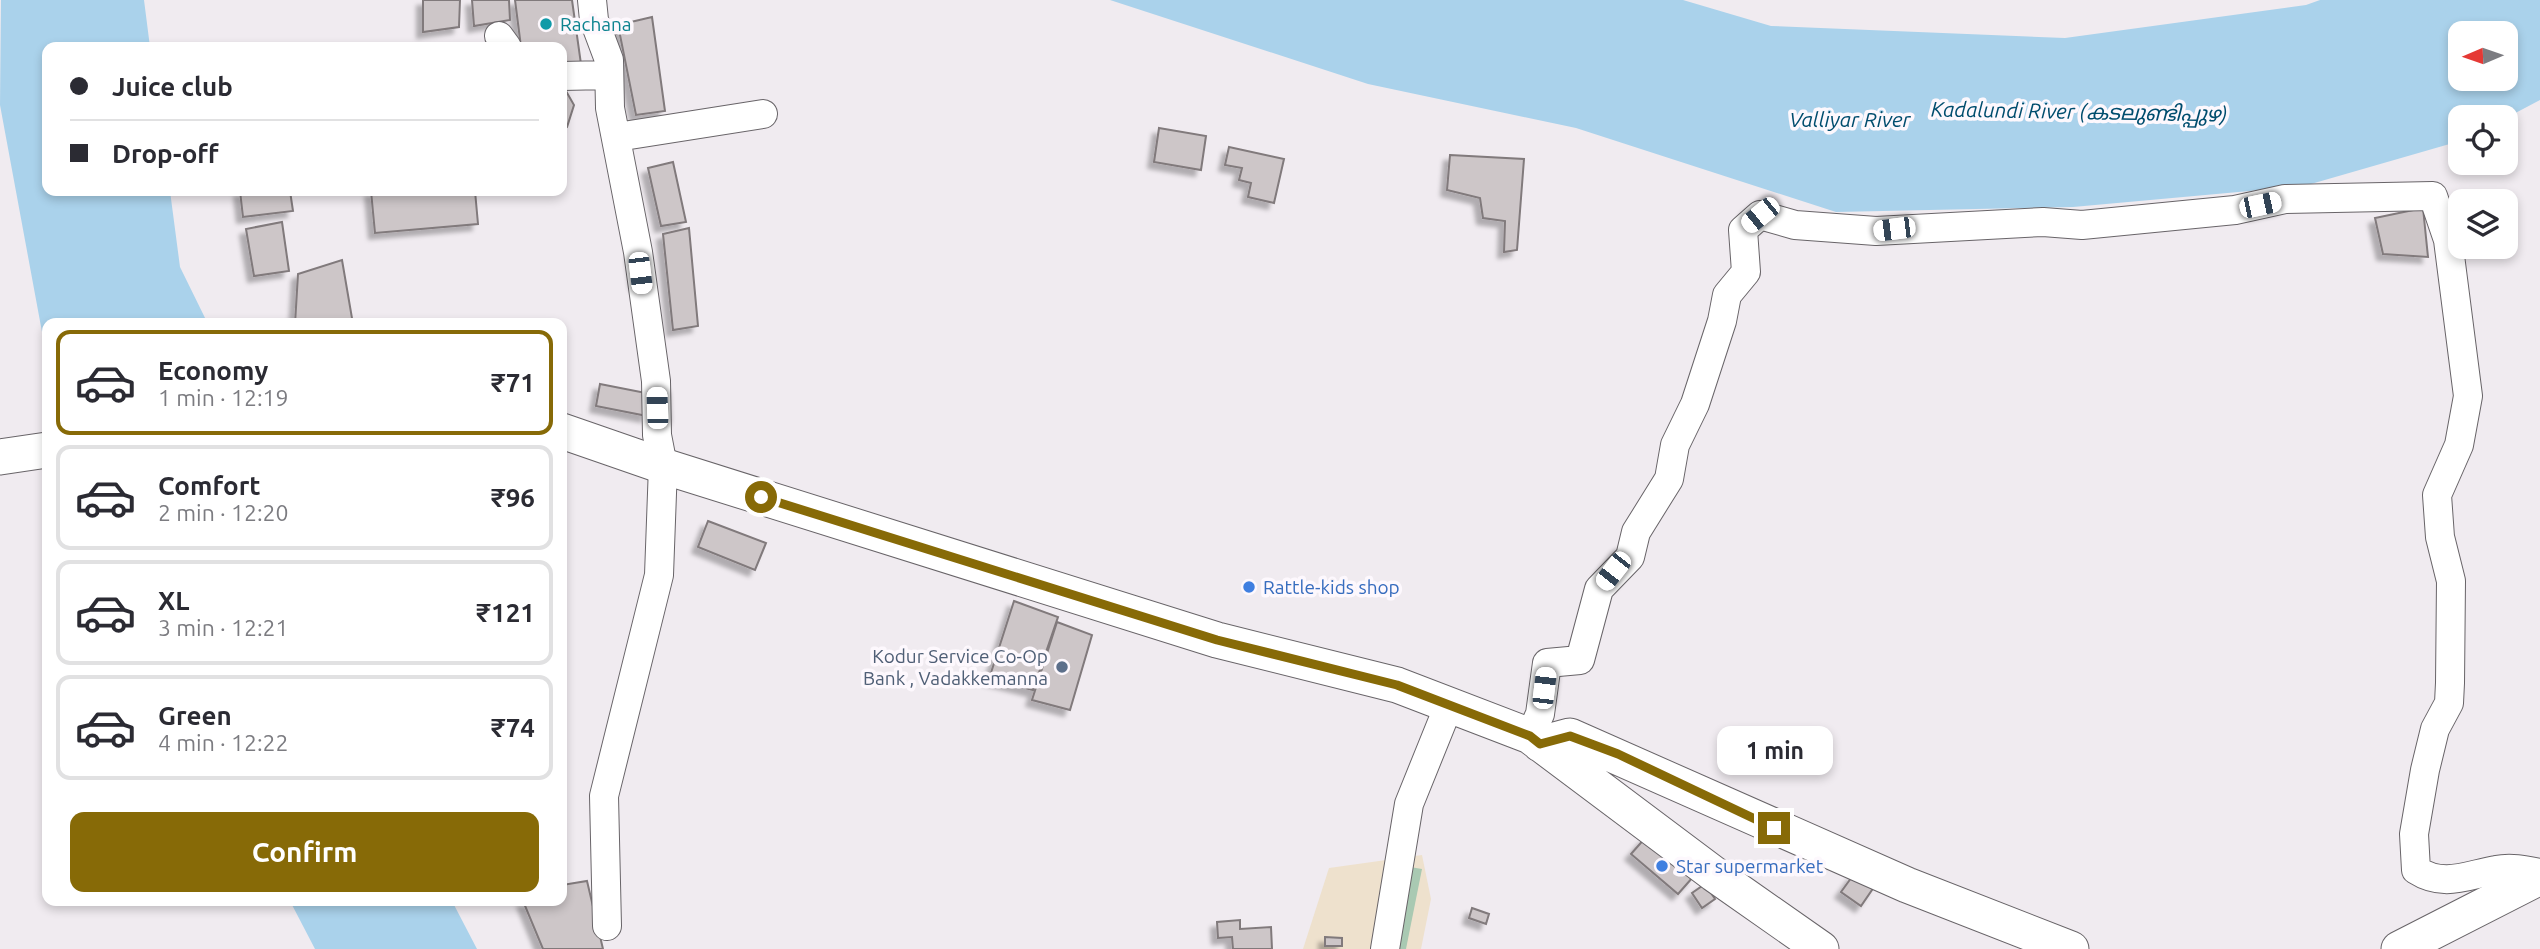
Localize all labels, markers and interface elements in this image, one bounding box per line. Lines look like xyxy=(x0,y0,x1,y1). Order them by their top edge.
place label: Rachana xyxy=(560,13,632,35)
marker: Rachana xyxy=(538,16,554,32)
north arrow xyxy=(2448,21,2518,91)
map controls xyxy=(2448,21,2518,259)
text: Juice club xyxy=(112,72,233,101)
water label: Kadalundi River (കടലുണ്ടിപ്പുഴ) xyxy=(1931,96,2227,129)
button: locate xyxy=(2448,105,2518,175)
water label: Valliyar River xyxy=(1789,107,1912,131)
text: Drop-off xyxy=(112,139,219,168)
button: layers xyxy=(2448,189,2518,259)
car xyxy=(2238,190,2283,220)
car xyxy=(1738,194,1783,236)
car xyxy=(1872,216,1917,242)
car xyxy=(628,251,653,295)
icon: car xyxy=(74,351,137,414)
text: Economy xyxy=(158,356,268,385)
text: ₹71 xyxy=(491,368,535,397)
text: 1 min · 12:19 xyxy=(158,385,289,410)
car xyxy=(646,387,669,429)
icon: car xyxy=(74,466,137,529)
text: Comfort xyxy=(158,471,261,500)
route start xyxy=(745,481,777,513)
text: ₹96 xyxy=(491,483,535,512)
text: 2 min · 12:20 xyxy=(158,500,289,525)
car xyxy=(1592,548,1635,594)
place label: Rattle-kids shop xyxy=(1263,576,1400,598)
marker: Rattle-kids shop xyxy=(1241,579,1257,595)
icon: car xyxy=(74,581,137,644)
text: XL xyxy=(158,586,189,615)
text: ₹121 xyxy=(476,598,535,627)
text: 3 min · 12:21 xyxy=(158,615,289,640)
place label: Kodur Service Co-Op Bank , Vadakkemanna xyxy=(863,645,1048,689)
marker: Kodur Service Co-Op Bank , Vadakkemanna xyxy=(1054,659,1070,675)
car xyxy=(1532,666,1557,710)
icon: car xyxy=(74,696,137,759)
text: Green xyxy=(158,701,232,730)
text: ₹74 xyxy=(491,713,535,742)
callout: 1 min xyxy=(1716,726,1832,776)
text: 4 min · 12:22 xyxy=(158,730,289,755)
text: 1 min xyxy=(1746,738,1804,763)
button: Confirm xyxy=(70,812,539,892)
route end xyxy=(1758,812,1790,844)
place label: Star supermarket xyxy=(1676,855,1824,877)
marker: Star supermarket xyxy=(1654,858,1670,874)

